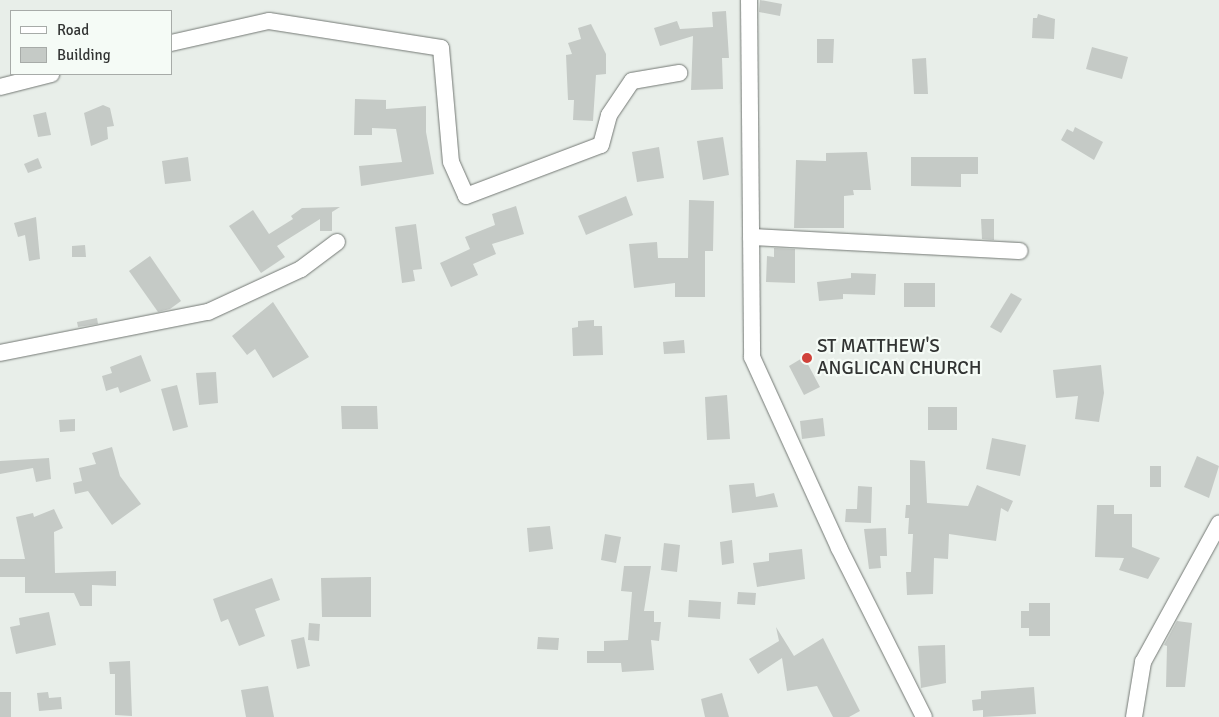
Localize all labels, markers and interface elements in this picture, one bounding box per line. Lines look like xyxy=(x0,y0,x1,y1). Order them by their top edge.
legend xyxy=(10,10,172,75)
text: Road xyxy=(57,21,89,39)
text: Building xyxy=(57,46,111,64)
place label: ST MATTHEW'S ANGLICAN CHURCH xyxy=(817,336,982,380)
marker: ST MATTHEW'S ANGLICAN CHURCH xyxy=(801,352,813,364)

